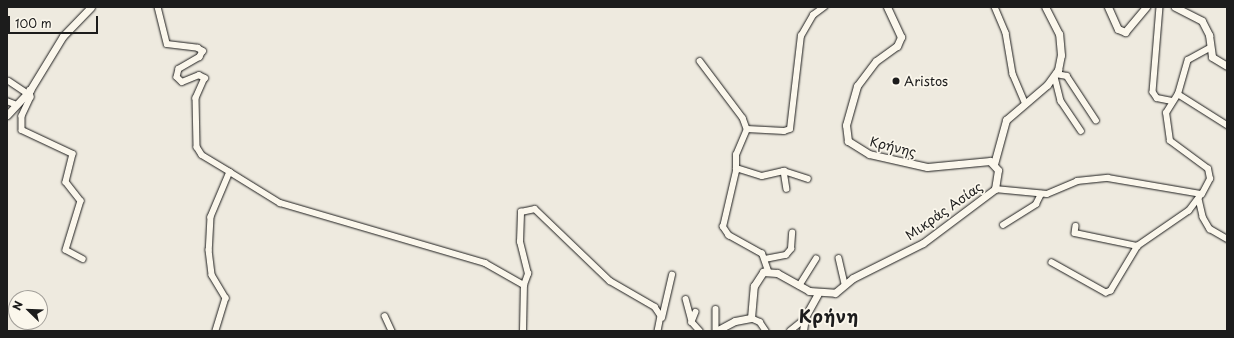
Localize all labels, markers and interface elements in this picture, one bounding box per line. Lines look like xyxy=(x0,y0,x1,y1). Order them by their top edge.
scale bar xyxy=(10,8,100,34)
text: 100 m xyxy=(15,14,52,32)
place label: Aristos xyxy=(904,73,948,89)
marker: Aristos xyxy=(891,76,901,86)
street label: Κρήνης xyxy=(868,134,918,160)
street label: Μικράς Ασίας xyxy=(903,179,985,243)
north arrow xyxy=(8,290,48,330)
text: N xyxy=(8,298,27,313)
district label: Κρήνη xyxy=(799,307,859,327)

